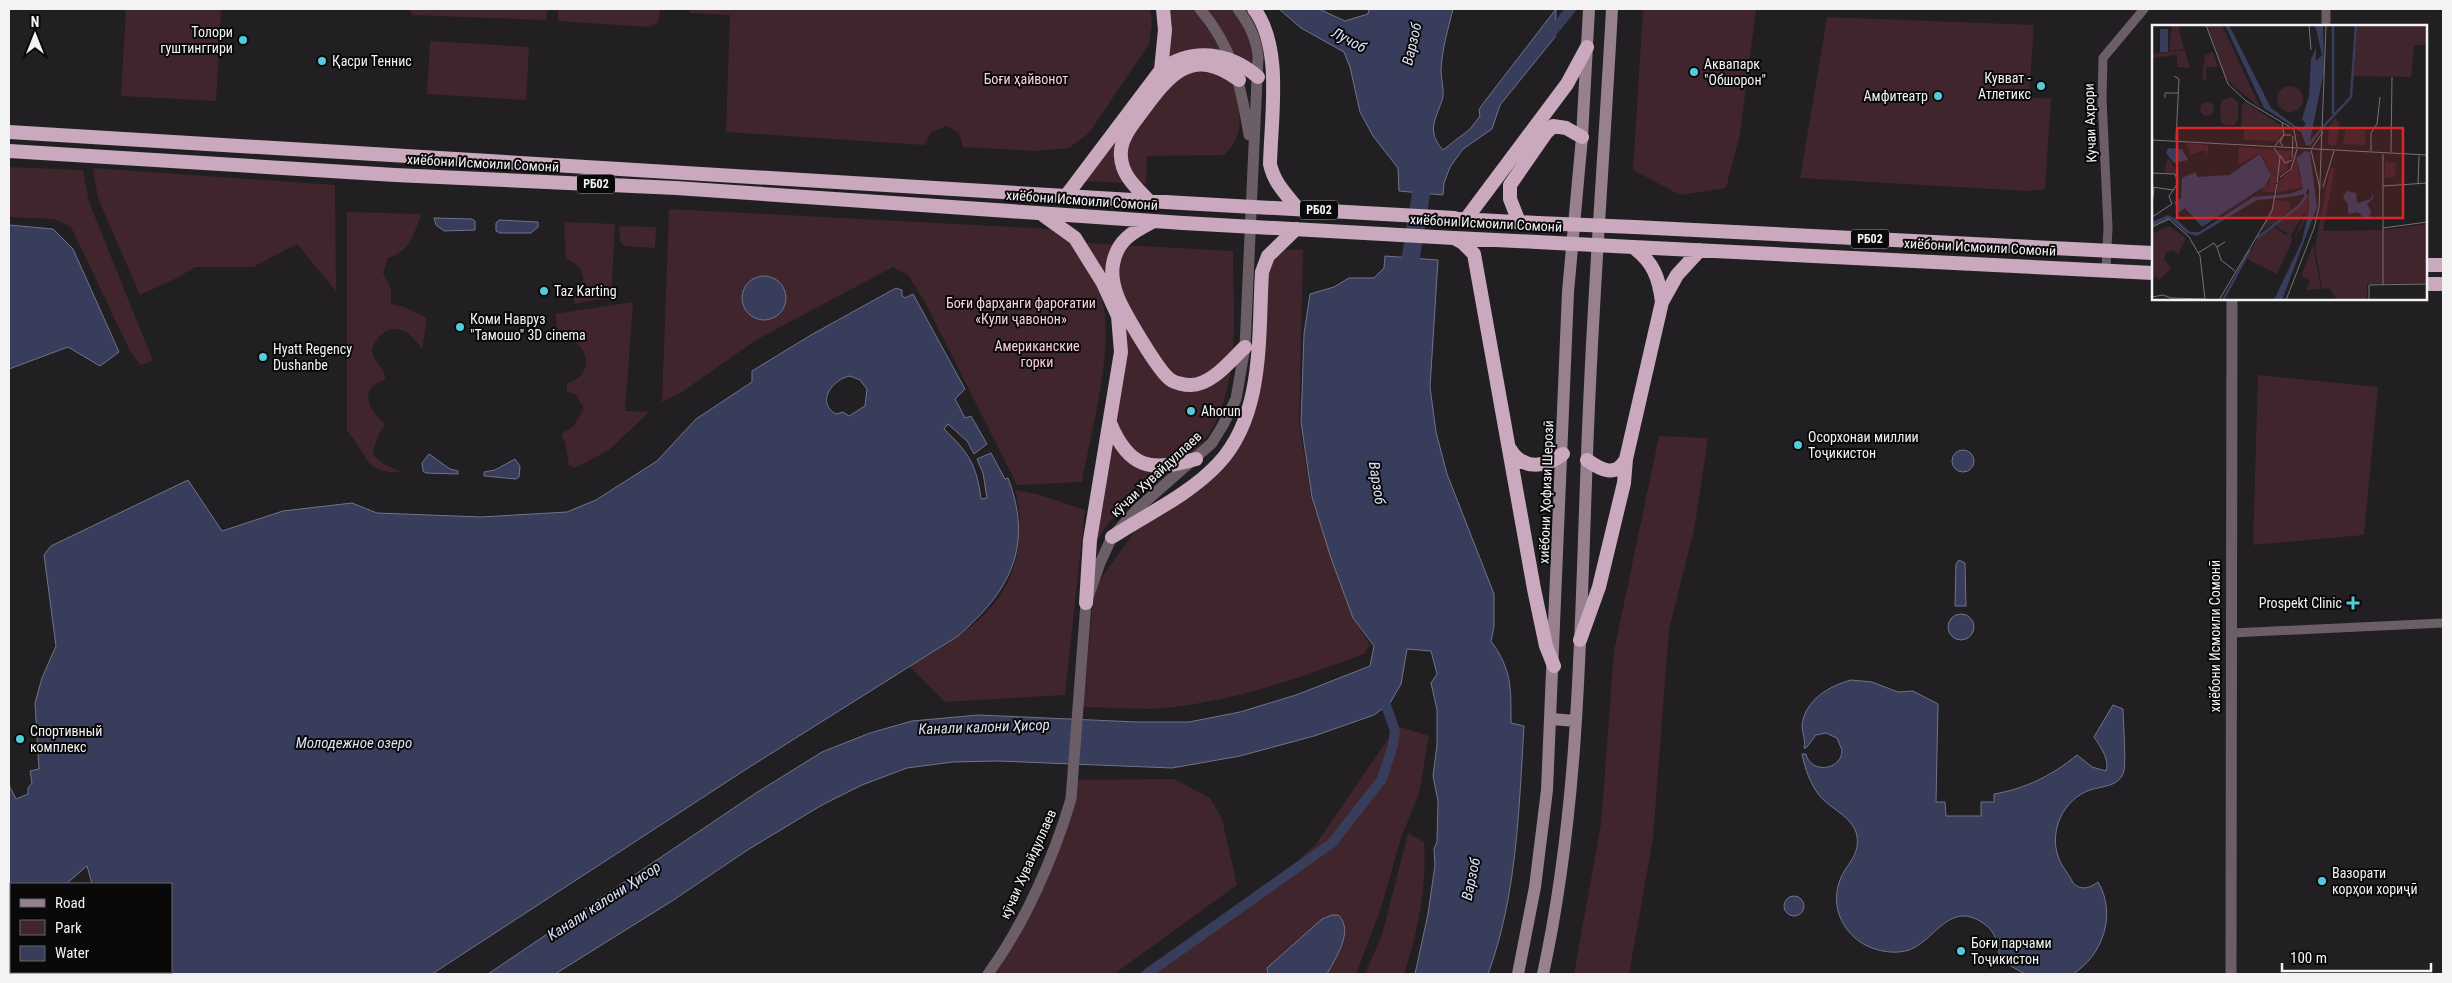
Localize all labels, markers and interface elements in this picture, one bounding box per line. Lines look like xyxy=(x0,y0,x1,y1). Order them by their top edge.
north arrow xyxy=(10,10,60,60)
text: N xyxy=(31,14,39,30)
water label: Варзоб xyxy=(1398,20,1426,67)
water label: Лучоб xyxy=(1328,23,1370,57)
place label: Толори гуштинггири xyxy=(160,24,233,56)
inset map xyxy=(2152,25,2427,300)
marker: Толори гуштинггири xyxy=(237,34,249,46)
place label: Қасри Теннис xyxy=(332,53,412,69)
marker: Қасри Теннис xyxy=(316,55,328,67)
place label: Аквапарк "Обшорон" xyxy=(1704,56,1766,88)
marker: Аквапарк "Обшорон" xyxy=(1688,66,1700,78)
place label: Кувват - Атлетикс xyxy=(1978,70,2032,102)
park label: Боғи ҳайвонот xyxy=(984,71,1068,87)
marker: Кувват - Атлетикс xyxy=(2035,80,2047,92)
street label: Кучаи Ахрори xyxy=(2081,83,2099,163)
place label: Aмфитеатр xyxy=(1864,88,1928,104)
marker: Aмфитеатр xyxy=(1932,90,1944,102)
street label: хиёбони Исмоили Сомонӣ xyxy=(407,151,559,175)
road number: РБ02 xyxy=(577,174,615,193)
street label: хиёбони Исмоили Сомонӣ xyxy=(1006,187,1158,213)
road number: РБ02 xyxy=(1300,200,1338,220)
street label: хиёбони Исмоили Сомонӣ xyxy=(1410,211,1562,235)
road number: РБ02 xyxy=(1851,230,1889,248)
street label: хиёбони Исмоили Сомонӣ xyxy=(1904,235,2056,259)
place label: Taz Karting xyxy=(554,283,617,299)
marker: Taz Karting xyxy=(538,285,550,297)
park label: Боғи фарҳанги фароғатии «Кули ҷавонон» xyxy=(946,295,1096,327)
place label: Коми Навруз "Тамошо" 3D cinema xyxy=(470,311,586,343)
marker: Коми Навруз "Тамошо" 3D cinema xyxy=(454,321,466,333)
park label: Американские горки xyxy=(994,338,1080,370)
place label: Hyatt Regency Dushanbe xyxy=(273,341,352,373)
marker: Hyatt Regency Dushanbe xyxy=(257,351,269,363)
place label: Ahorun xyxy=(1201,403,1241,419)
marker: Ahorun xyxy=(1185,405,1197,417)
street label: хиёбони Ҳофизи Шерозӣ xyxy=(1535,420,1557,564)
street label: кӯчаи Хувайдуллаев xyxy=(1107,428,1205,520)
place label: Осорхонаи миллии Тоҷикистон xyxy=(1808,429,1919,461)
marker: Осорхонаи миллии Тоҷикистон xyxy=(1792,439,1804,451)
water label: Варзоб xyxy=(1365,460,1389,507)
street label: хиёбони Исмоили Сомонӣ xyxy=(2207,560,2223,712)
place label: Prospekt Clinic xyxy=(2259,595,2342,611)
marker: Prospekt Clinic xyxy=(2346,596,2360,610)
water label: Канали калони Ҳисор xyxy=(918,716,1050,738)
place label: Спортивный комплекс xyxy=(30,723,102,755)
marker: Спортивный комплекс xyxy=(14,733,26,745)
water label: Молодежное озеро xyxy=(296,734,412,752)
street label: кӯчаи Хувайдуллаев xyxy=(997,807,1059,921)
water label: Варзоб xyxy=(1458,855,1484,902)
water label: Канали калони Ҳисор xyxy=(544,858,664,944)
place label: Вазорати корҳои хориҷӣ xyxy=(2332,865,2418,897)
marker: Вазорати корҳои хориҷӣ xyxy=(2316,875,2328,887)
legend xyxy=(10,883,172,973)
text: Road xyxy=(55,894,85,912)
text: Park xyxy=(55,919,82,937)
place label: Боғи парчами Тоҷикистон xyxy=(1971,935,2052,967)
scale bar xyxy=(2282,940,2431,972)
text: Water xyxy=(55,944,90,962)
marker: Боғи парчами Тоҷикистон xyxy=(1955,945,1967,957)
text: 100 m xyxy=(2290,949,2327,967)

